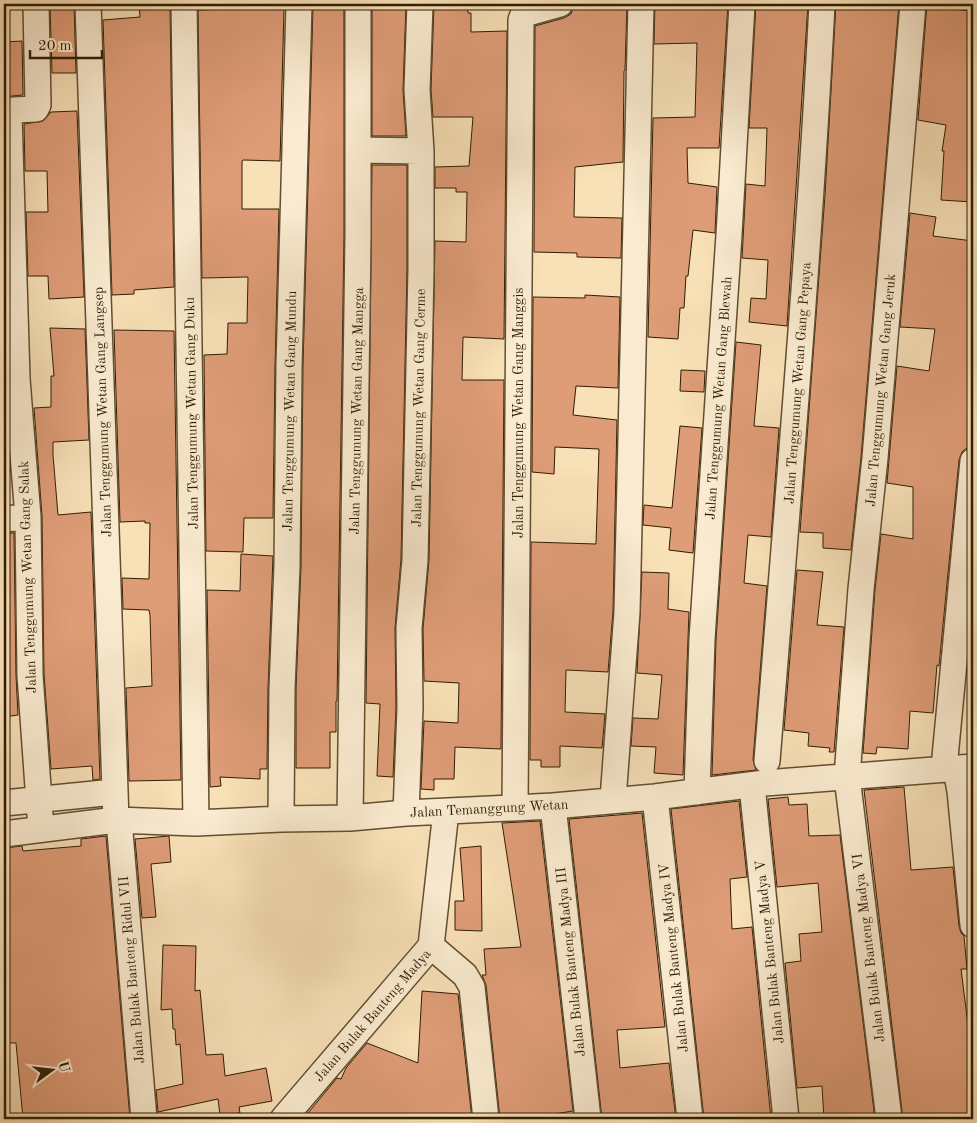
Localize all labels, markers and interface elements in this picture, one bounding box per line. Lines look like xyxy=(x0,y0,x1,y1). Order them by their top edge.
scale bar xyxy=(30,28,102,60)
text: 20 m xyxy=(38,39,72,54)
street label: Jalan Tenggumung Wetan Gang Pepaya xyxy=(783,262,813,504)
street label: Jalan Tenggumung Wetan Gang Jeruk xyxy=(864,273,898,507)
street label: Jalan Tenggumung Wetan Gang Blewah xyxy=(703,275,735,520)
street label: Jalan Tenggumung Wetan Gang Langsep xyxy=(92,287,114,537)
street label: Jalan Tenggumung Wetan Gang Mangga xyxy=(348,287,366,535)
street label: Jalan Tenggumung Wetan Gang Manggis xyxy=(512,288,526,538)
street label: Jalan Tenggumung Wetan Gang Cerme xyxy=(410,289,428,527)
street label: Jalan Tenggumung Wetan Gang Mundu xyxy=(281,290,299,532)
street label: Jalan Tenggumung Wetan Gang Duku xyxy=(183,296,201,529)
street label: Jalan Tenggumung Wetan Gang Salak xyxy=(17,460,39,694)
street label: Jalan Temanggung Wetan xyxy=(409,798,569,820)
street label: Jalan Bulak Banteng Madya VI xyxy=(850,853,888,1043)
street label: Jalan Bulak Banteng Madya V xyxy=(753,859,787,1045)
street label: Jalan Bulak Banteng Madya IV xyxy=(657,862,691,1053)
street label: Jalan Bulak Banteng Madya III xyxy=(554,866,588,1057)
street label: Jalan Bulak Banteng Ridul VII xyxy=(117,875,147,1064)
street label: Jalan Bulak Banteng Madya xyxy=(312,947,434,1084)
north arrow xyxy=(28,1046,78,1096)
text: U xyxy=(55,1060,72,1074)

